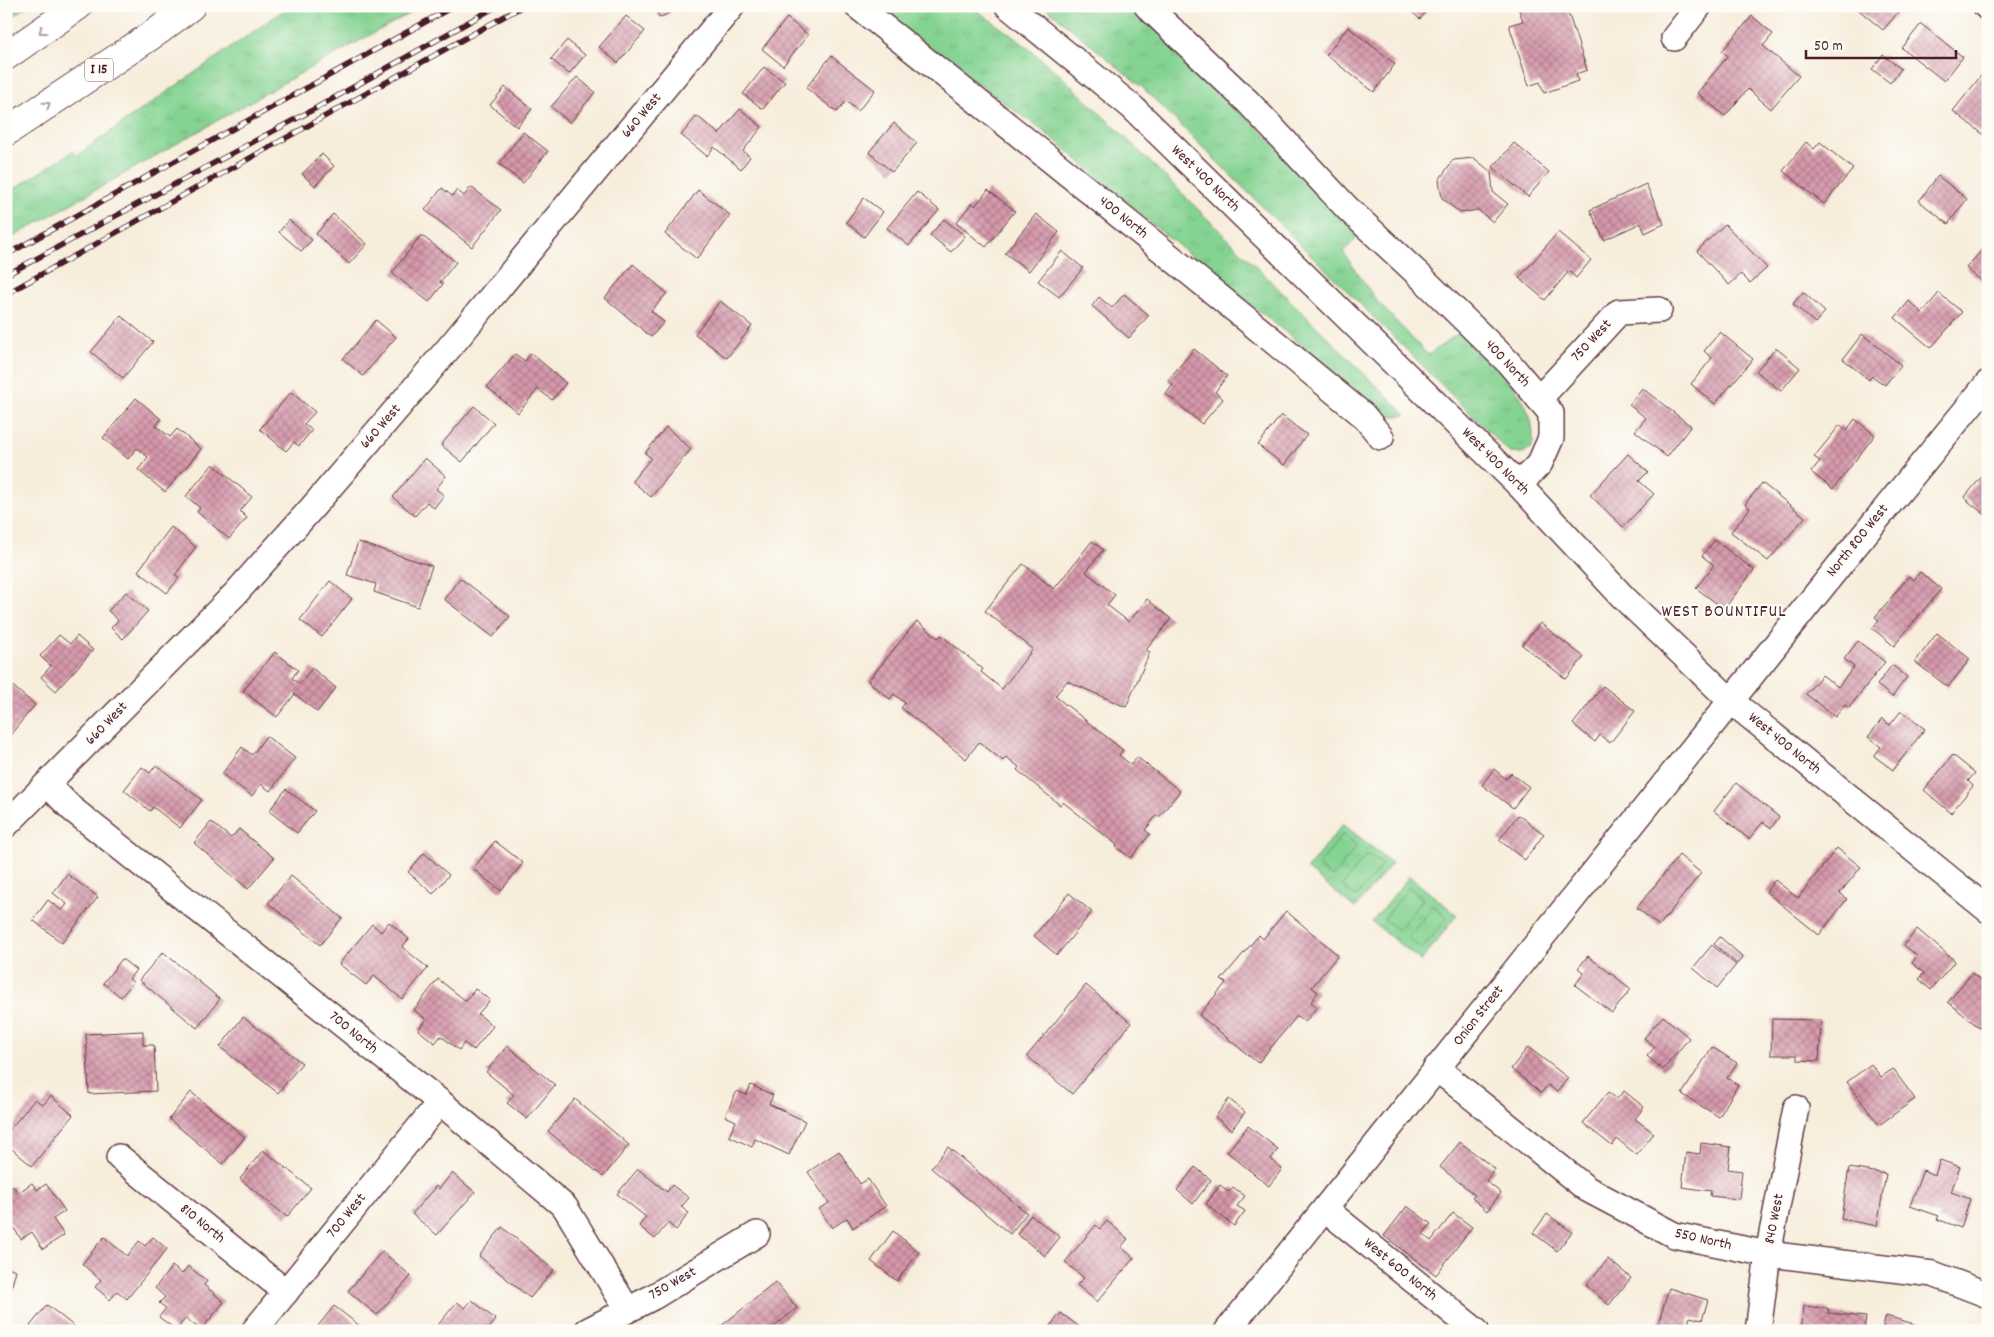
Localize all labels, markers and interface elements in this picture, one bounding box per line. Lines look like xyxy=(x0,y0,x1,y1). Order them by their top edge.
one-way arrow xyxy=(39,25,48,34)
scale bar xyxy=(1806,28,1956,60)
text: 50 m xyxy=(1814,36,1843,58)
road number: I 15 xyxy=(85,58,113,82)
street label: 660 West xyxy=(616,88,668,144)
one-way arrow xyxy=(41,102,51,111)
street label: West 400 North xyxy=(1166,140,1245,218)
street label: 400 North xyxy=(1094,191,1153,245)
street label: 750 West xyxy=(1566,314,1618,367)
street label: 400 North xyxy=(1479,335,1535,393)
street label: 660 West xyxy=(355,399,407,454)
street label: West 400 North xyxy=(1456,423,1534,501)
street label: North 800 West xyxy=(1822,499,1895,582)
district label: WEST BOUNTIFUL xyxy=(1661,600,1787,625)
street label: 660 West xyxy=(81,697,134,751)
street label: West 400 North xyxy=(1743,708,1825,780)
street label: Onion Street xyxy=(1448,981,1510,1051)
street label: 700 North xyxy=(324,1006,382,1060)
street label: 700 West xyxy=(322,1188,372,1243)
street label: 840 West xyxy=(1759,1191,1791,1246)
street label: 810 North xyxy=(174,1199,230,1249)
street label: 550 North xyxy=(1672,1223,1734,1257)
street label: West 600 North xyxy=(1358,1233,1442,1307)
street label: 750 West xyxy=(645,1261,701,1306)

